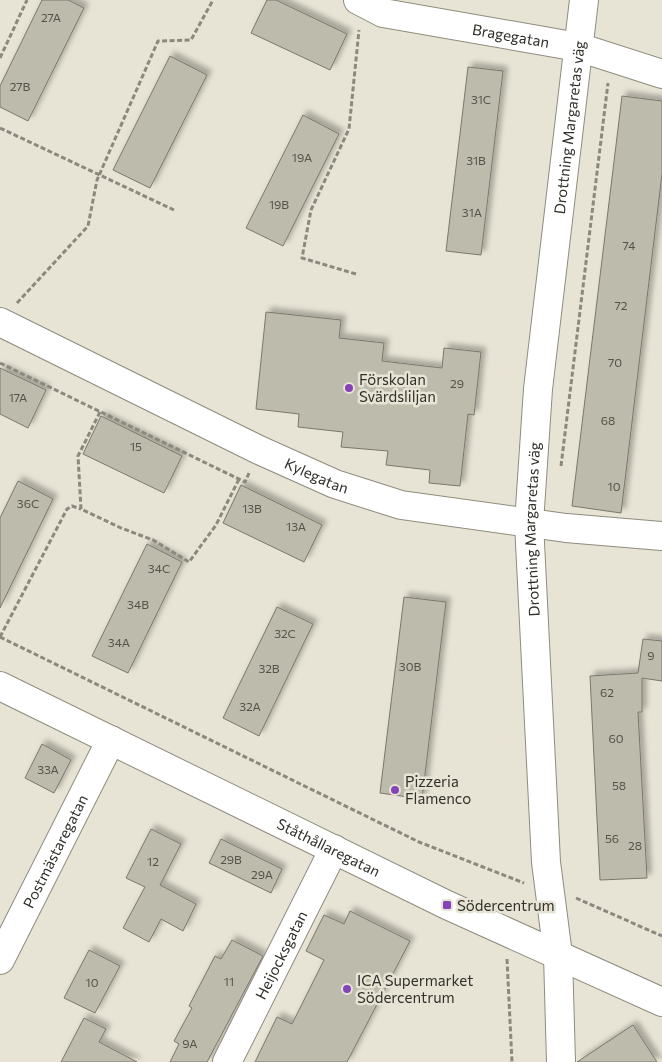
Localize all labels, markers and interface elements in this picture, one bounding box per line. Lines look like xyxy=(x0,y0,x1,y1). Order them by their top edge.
house number: 27A xyxy=(41,10,61,24)
street label: Bragegatan xyxy=(471,20,551,51)
street label: Drottning Margaretas väg xyxy=(550,40,588,215)
house number: 27B xyxy=(10,79,31,93)
house number: 31C xyxy=(471,92,491,106)
house number: 19A xyxy=(292,150,312,164)
house number: 31B xyxy=(466,153,486,167)
house number: 19B xyxy=(269,197,289,211)
house number: 31A xyxy=(462,205,482,219)
house number: 74 xyxy=(623,238,635,252)
house number: 72 xyxy=(615,298,628,312)
house number: 70 xyxy=(608,355,622,369)
place label: Förskolan Svärdsliljan xyxy=(359,370,436,405)
house number: 29 xyxy=(450,376,464,390)
marker: Förskolan Svärdsliljan xyxy=(343,382,355,394)
house number: 17A xyxy=(9,390,27,404)
house number: 68 xyxy=(601,413,615,427)
house number: 15 xyxy=(130,439,142,453)
street label: Drottning Margaretas väg xyxy=(520,441,543,617)
street label: Kylegatan xyxy=(282,454,351,497)
house number: 10 xyxy=(608,479,621,493)
house number: 36C xyxy=(17,496,39,510)
house number: 13B xyxy=(242,501,262,515)
house number: 13A xyxy=(286,519,306,533)
house number: 34C xyxy=(148,561,170,575)
house number: 34B xyxy=(127,597,149,611)
house number: 32C xyxy=(274,626,296,640)
house number: 34A xyxy=(108,635,130,649)
house number: 9 xyxy=(647,648,655,662)
house number: 30B xyxy=(399,659,421,673)
house number: 32B xyxy=(258,661,280,675)
house number: 62 xyxy=(600,685,614,699)
house number: 32A xyxy=(239,699,261,713)
house number: 60 xyxy=(608,731,624,745)
house number: 33A xyxy=(37,762,59,776)
place label: Pizzeria Flamenco xyxy=(405,772,471,807)
house number: 58 xyxy=(612,778,626,792)
marker: Pizzeria Flamenco xyxy=(389,784,401,796)
street label: Postmästaregatan xyxy=(19,791,91,911)
street label: Ståthållaregatan xyxy=(274,814,383,880)
house number: 56 xyxy=(605,831,619,845)
house number: 28 xyxy=(628,838,642,852)
house number: 29B xyxy=(220,852,242,866)
house number: 12 xyxy=(147,854,159,868)
house number: 29A xyxy=(251,867,273,881)
place label: Södercentrum xyxy=(457,896,555,914)
marker: Södercentrum xyxy=(441,899,453,911)
street label: Heijocksgatan xyxy=(251,908,311,1002)
place label: ICA Supermarket Södercentrum xyxy=(357,971,473,1006)
house number: 11 xyxy=(224,974,234,988)
house number: 10 xyxy=(86,975,99,989)
marker: ICA Supermarket Södercentrum xyxy=(341,983,353,995)
house number: 9A xyxy=(182,1036,198,1050)

